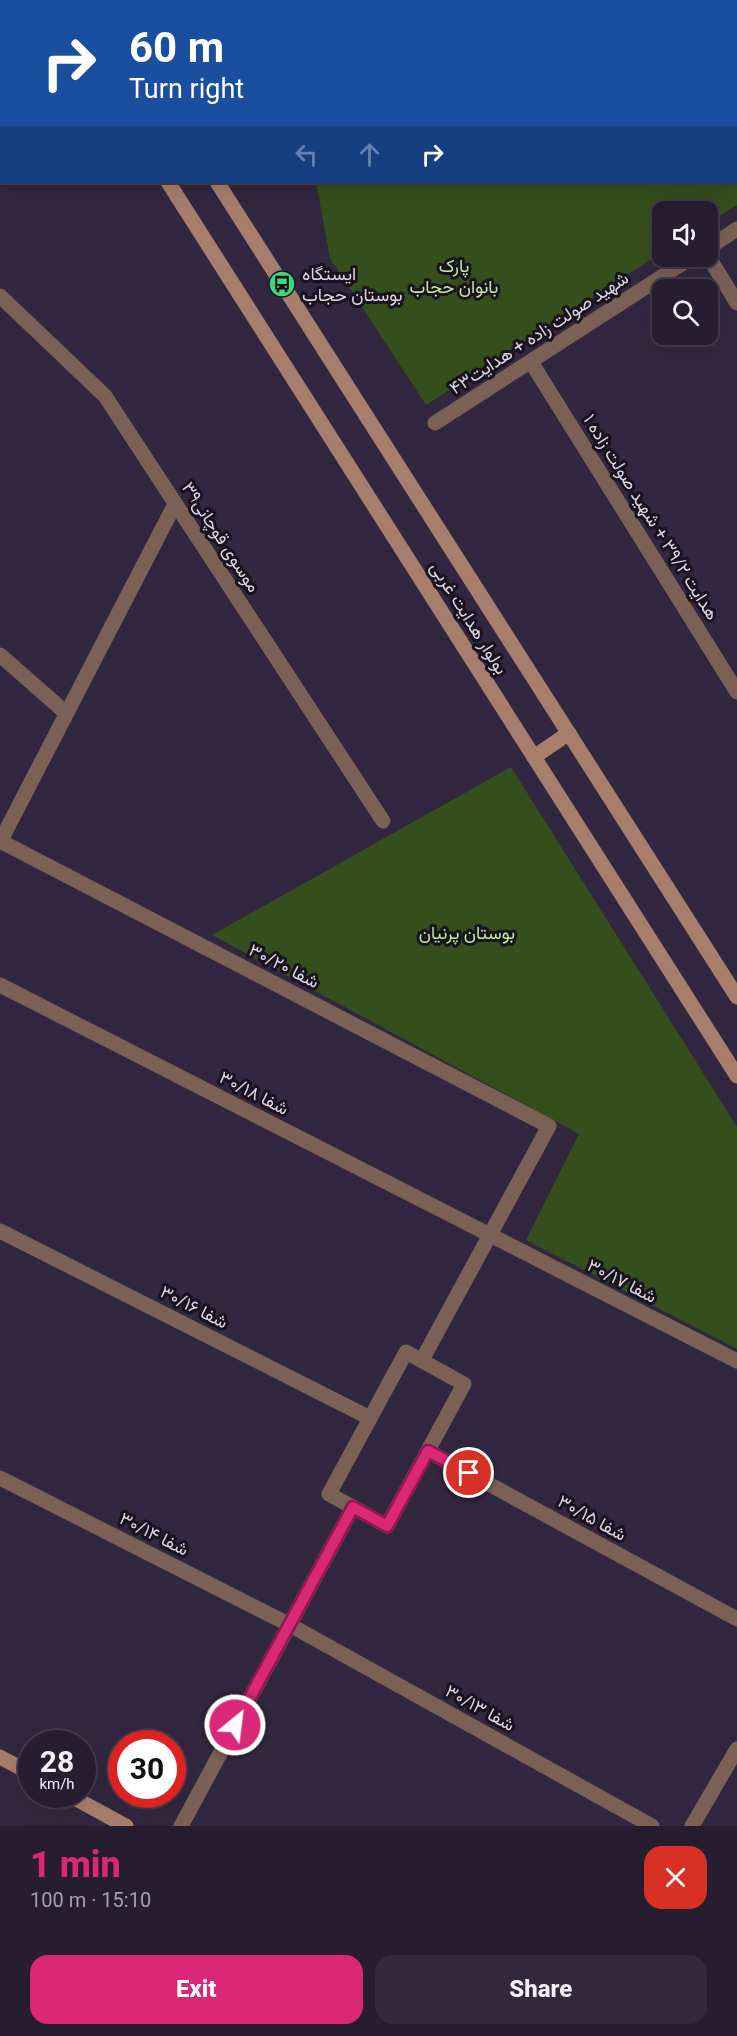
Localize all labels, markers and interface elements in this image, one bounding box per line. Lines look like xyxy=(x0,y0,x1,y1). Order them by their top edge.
text: 60 m xyxy=(129,23,224,72)
icon: right xyxy=(30,24,108,102)
text: Turn right xyxy=(129,73,244,105)
icon: left xyxy=(290,138,323,171)
icon: ahead xyxy=(353,138,386,171)
icon: right xyxy=(416,138,449,171)
map controls xyxy=(652,201,718,345)
button: sound xyxy=(652,201,718,267)
park label: پارک بانوان حجاب xyxy=(410,255,498,298)
place label: ایستگاه بوستان حجاب xyxy=(302,263,403,306)
street label: شهید صولت زاده + هدایت۴۳ xyxy=(445,267,633,399)
bus stop icon: ایستگاه بوستان حجاب xyxy=(267,269,297,299)
button: search xyxy=(652,279,718,345)
street label: هدایت ۳۹/۲ + شهید صولت زاده ۱ xyxy=(578,410,724,624)
street label: موسوی قوچانی۳۹ xyxy=(176,478,265,597)
street label: بولوار هدایت غربی xyxy=(426,558,512,678)
park label: بوستان پرنیان xyxy=(419,922,515,945)
street label: شفا ۳۰/۲۰ xyxy=(245,939,323,992)
street label: شفا ۳۰/۱۸ xyxy=(216,1066,292,1119)
street label: شفا ۳۰/۱۷ xyxy=(584,1254,660,1307)
street label: شفا ۳۰/۱۶ xyxy=(157,1281,232,1333)
pin xyxy=(443,1447,494,1498)
icon: arrive xyxy=(452,1456,485,1489)
street label: شفا ۳۰/۱۵ xyxy=(554,1490,630,1545)
street label: شفا ۳۰/۱۴ xyxy=(116,1507,192,1560)
street label: شفا ۳۰/۱۳ xyxy=(442,1680,519,1735)
position arrow xyxy=(203,1693,267,1757)
speed limit sign: 30 xyxy=(108,1730,186,1808)
text: 28 xyxy=(40,1744,74,1779)
text: km/h xyxy=(39,1775,75,1793)
text: 1 min xyxy=(30,1844,121,1886)
button: close xyxy=(644,1846,707,1909)
text: 100 m · 15:10 xyxy=(30,1888,151,1912)
button: Exit xyxy=(30,1955,363,2024)
button: Share xyxy=(375,1955,707,2024)

